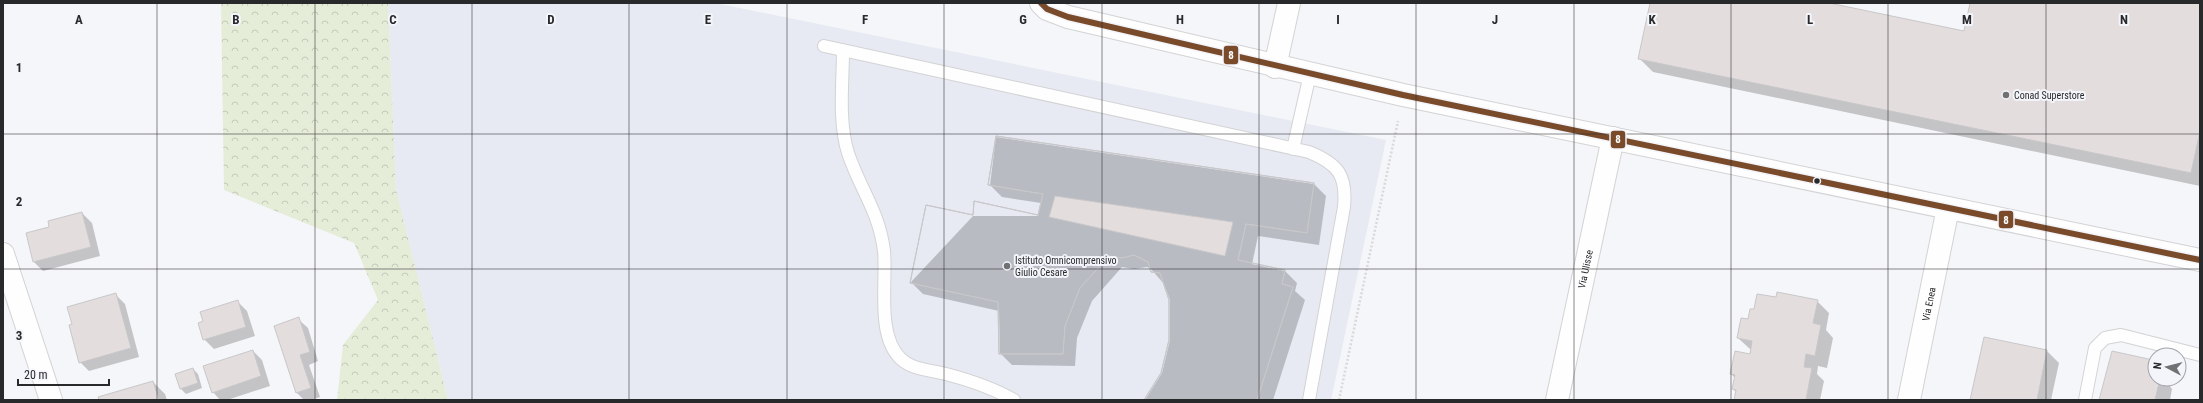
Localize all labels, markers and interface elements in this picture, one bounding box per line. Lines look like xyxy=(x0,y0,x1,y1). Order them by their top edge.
text: A xyxy=(75,12,83,27)
text: B xyxy=(232,12,240,27)
text: C xyxy=(389,12,397,27)
text: D xyxy=(547,12,555,27)
text: E xyxy=(705,12,712,27)
text: F xyxy=(862,12,868,27)
text: G xyxy=(1019,12,1027,27)
text: H xyxy=(1176,12,1184,27)
text: I xyxy=(1336,12,1340,27)
text: J xyxy=(1492,12,1498,27)
text: K xyxy=(1648,12,1656,27)
text: L xyxy=(1807,12,1813,27)
text: M xyxy=(1962,12,1972,27)
text: N xyxy=(2120,12,2128,27)
line badge: 8 xyxy=(1223,45,1239,65)
text: 8 xyxy=(1228,49,1234,62)
text: 1 xyxy=(16,60,22,75)
marker: Conad Superstore xyxy=(2001,90,2011,100)
place label: Conad Superstore xyxy=(2014,90,2085,101)
line badge: 8 xyxy=(1610,130,1626,149)
text: 8 xyxy=(1615,133,1621,146)
unlabelled marker xyxy=(1812,176,1822,186)
text: 2 xyxy=(16,194,23,209)
line badge: 8 xyxy=(1998,210,2014,229)
text: 8 xyxy=(2003,214,2009,227)
street label: Via Ulisse xyxy=(1576,249,1595,289)
place label: Istituto Omnicomprensivo Giulio Cesare xyxy=(1015,255,1117,278)
marker: Istituto Omnicomprensivo Giulio Cesare xyxy=(1002,261,1012,271)
street label: Via Enea xyxy=(1920,286,1938,322)
text: 3 xyxy=(16,328,22,343)
north arrow xyxy=(2147,347,2187,387)
scale bar xyxy=(18,361,109,387)
text: N xyxy=(2151,361,2164,370)
text: 20 m xyxy=(24,368,48,382)

